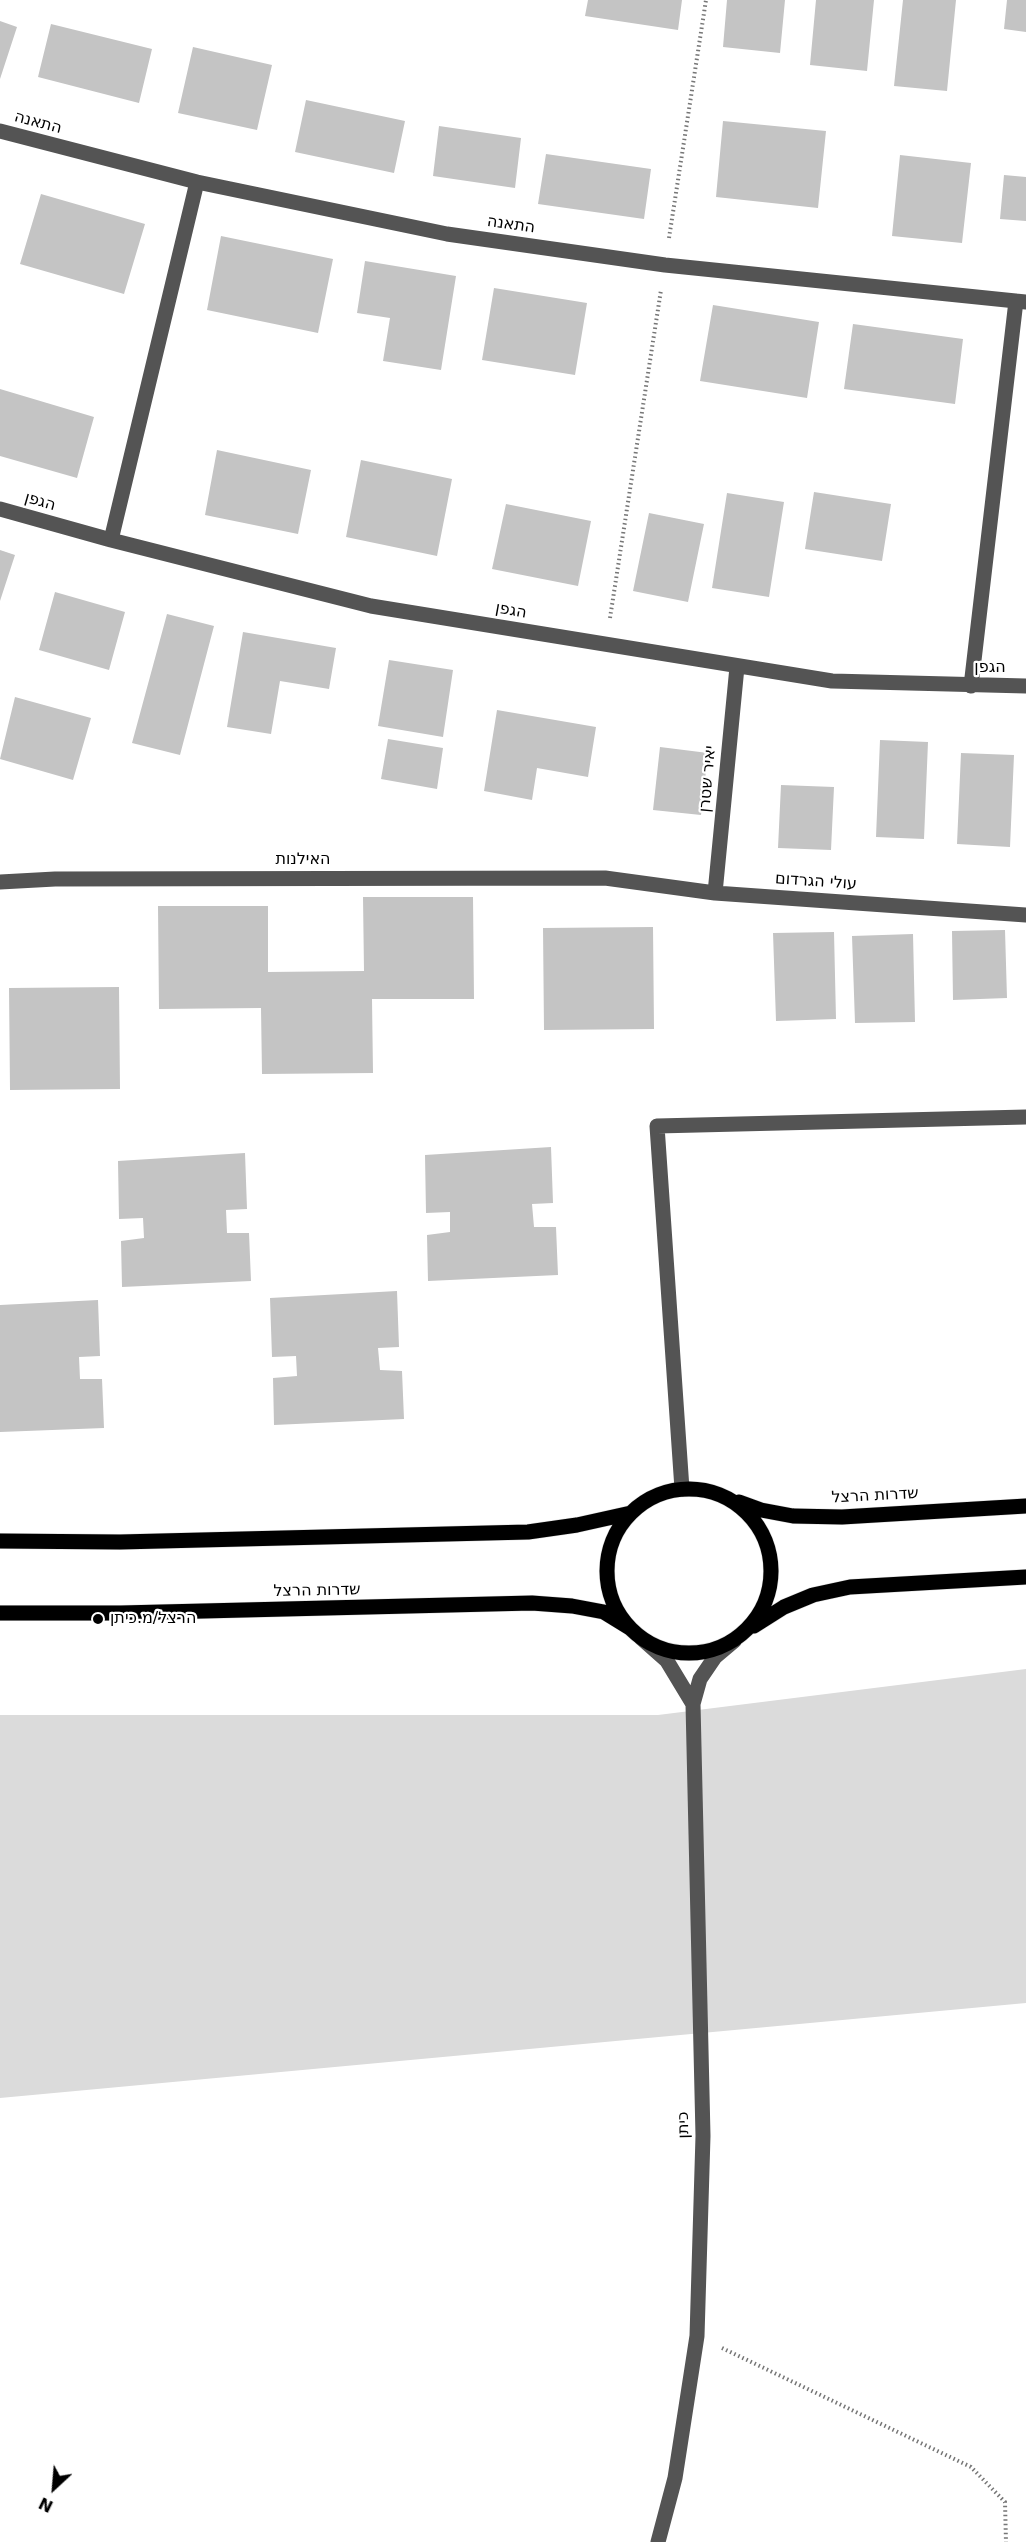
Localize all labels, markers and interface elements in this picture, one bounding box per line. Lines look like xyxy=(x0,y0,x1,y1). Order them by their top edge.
street label: התאנה xyxy=(12,107,64,139)
street label: התאנה xyxy=(486,212,536,238)
street label: הגפן xyxy=(22,488,58,516)
street label: הגפן xyxy=(494,599,528,623)
street label: הגפן xyxy=(974,658,1006,678)
street label: יאיר שטרן xyxy=(696,745,720,813)
street label: האילנות xyxy=(275,850,331,870)
street label: עולי הגרדום xyxy=(774,870,858,894)
street label: שדרות הרצל xyxy=(831,1484,919,1508)
street label: שדרות הרצל xyxy=(273,1581,361,1601)
place label: הרצל/מ.כיתן xyxy=(110,1609,196,1629)
marker: הרצל/מ.כיתן xyxy=(91,1612,105,1626)
street label: כיתן xyxy=(674,2111,694,2139)
north arrow xyxy=(24,2458,84,2518)
text: N xyxy=(36,2493,56,2516)

